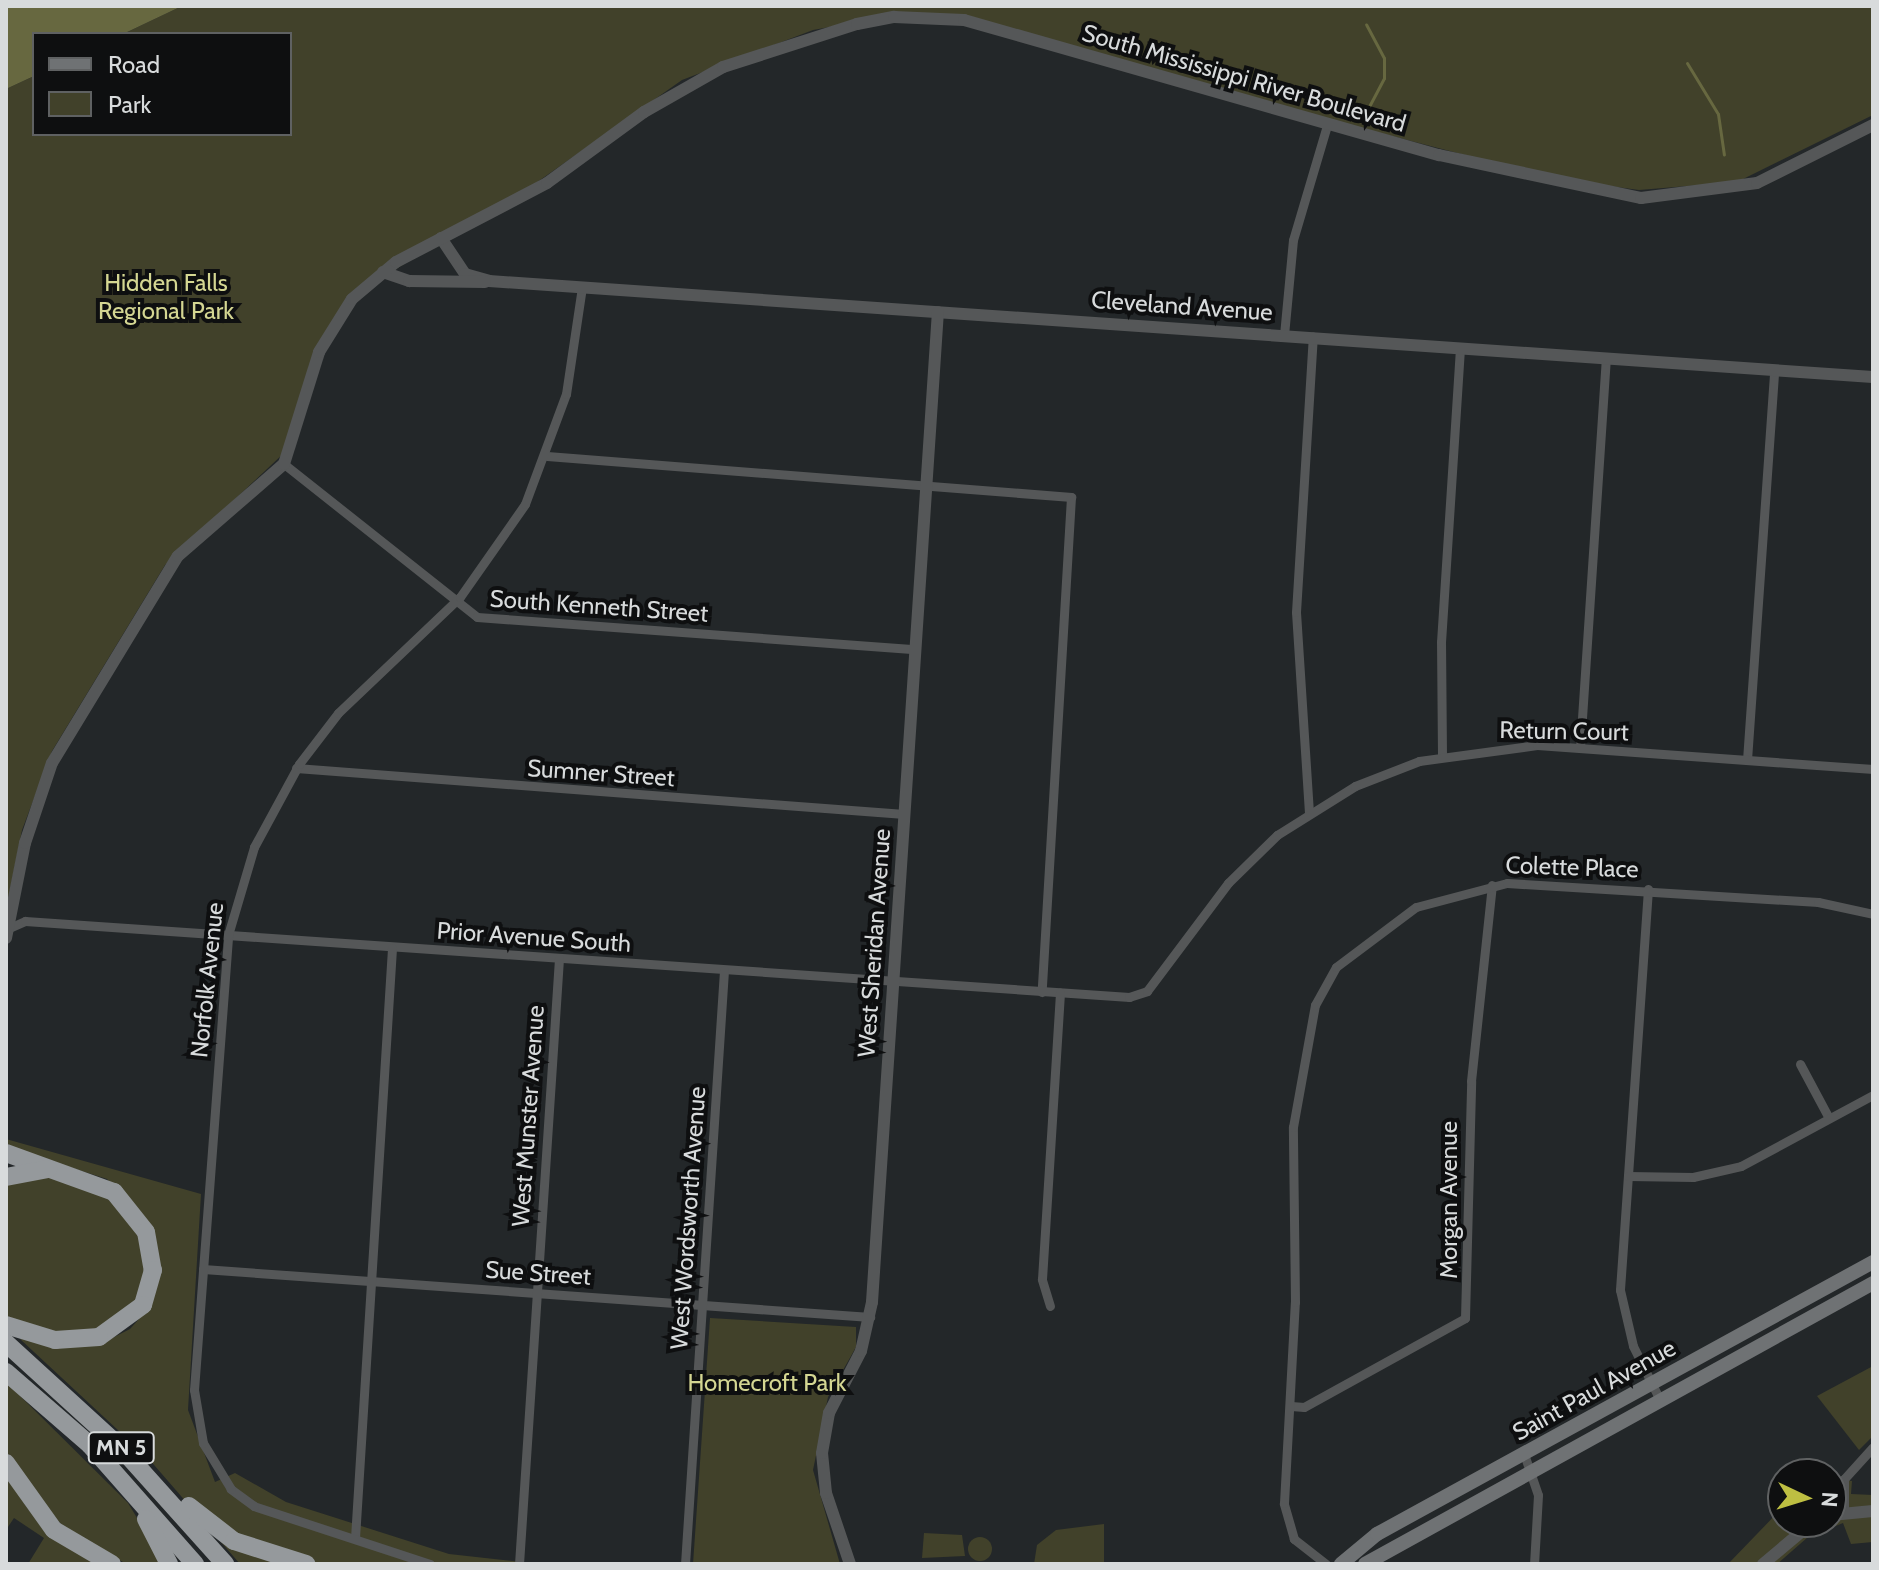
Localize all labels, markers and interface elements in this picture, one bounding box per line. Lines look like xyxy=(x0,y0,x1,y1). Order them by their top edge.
street label: South Mississippi River Boulevard xyxy=(1079,18,1409,138)
legend xyxy=(32,32,292,136)
text: Road xyxy=(108,50,160,79)
text: Park xyxy=(108,90,151,119)
park label: Hidden Falls Regional Park xyxy=(98,269,234,325)
street label: Cleveland Avenue xyxy=(1090,285,1274,327)
street label: South Kenneth Street xyxy=(489,584,709,628)
street label: Return Court xyxy=(1499,715,1629,747)
street label: Sumner Street xyxy=(526,753,676,793)
street label: West Sheridan Avenue xyxy=(852,828,896,1058)
street label: Colette Place xyxy=(1505,850,1639,884)
street label: Norfolk Avenue xyxy=(185,901,229,1059)
street label: Prior Avenue South xyxy=(436,916,632,958)
street label: West Munster Avenue xyxy=(506,1004,550,1228)
street label: West Wordsworth Avenue xyxy=(664,1085,712,1351)
street label: Morgan Avenue xyxy=(1435,1121,1463,1279)
street label: Sue Street xyxy=(484,1255,592,1291)
street label: Saint Paul Avenue xyxy=(1507,1333,1681,1447)
park label: Homecroft Park xyxy=(687,1369,847,1397)
road number: MN 5 xyxy=(87,1430,155,1466)
north arrow xyxy=(1767,1458,1847,1538)
text: N xyxy=(1815,1491,1843,1508)

